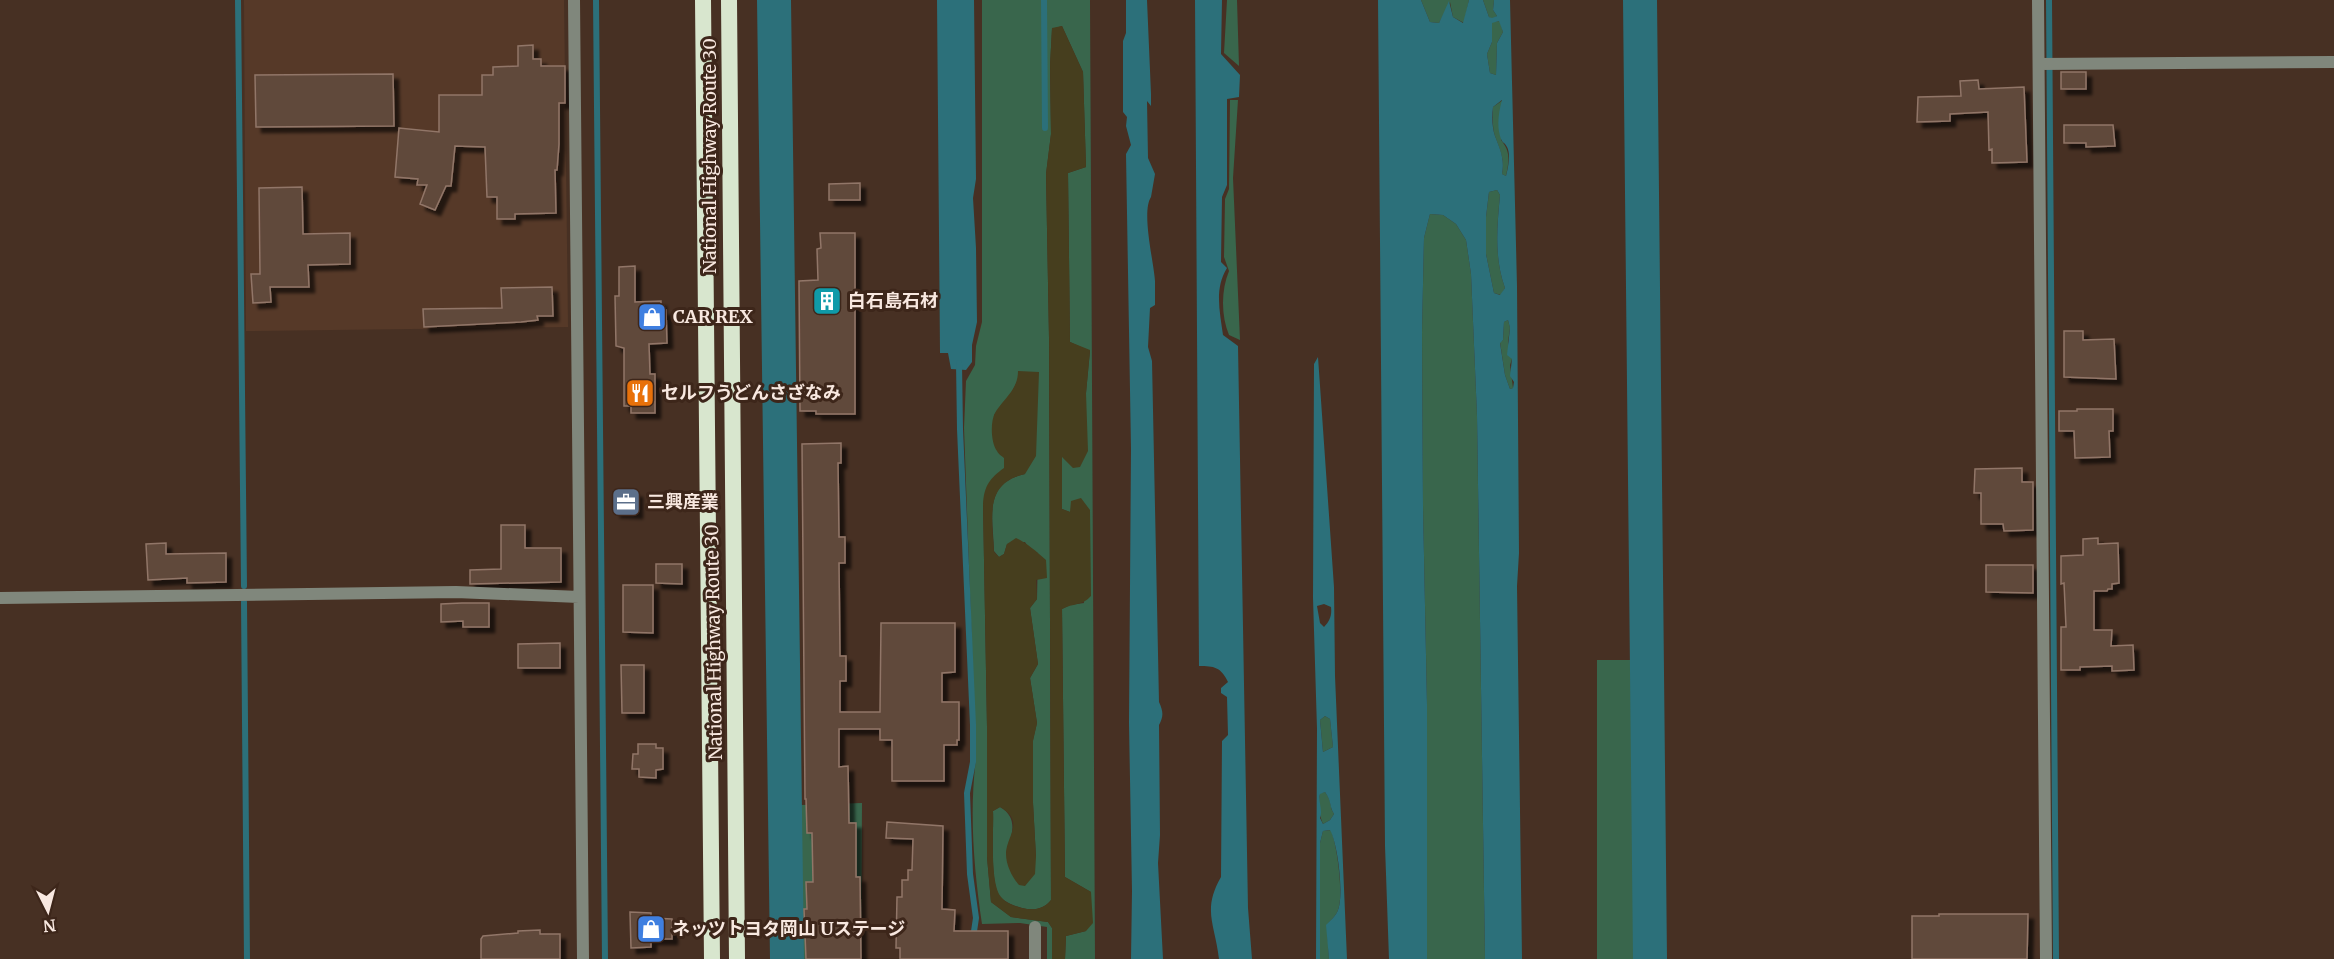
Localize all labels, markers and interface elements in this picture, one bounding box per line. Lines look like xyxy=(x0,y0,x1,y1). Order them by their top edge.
street label: National Highway Route 30 xyxy=(698,38,721,274)
building icon: 白石島石材 xyxy=(811,285,843,317)
place label: 白石島石材 xyxy=(848,289,938,312)
shop icon: CAR REX xyxy=(636,301,668,333)
place label: CAR REX xyxy=(673,305,753,328)
restaurant icon: セルフうどんさざなみ xyxy=(624,377,656,409)
place label: セルフうどんさざなみ xyxy=(661,381,841,404)
office icon: 三興産業 xyxy=(610,486,642,518)
place label: 三興産業 xyxy=(647,490,719,513)
street label: National Highway Route 30 xyxy=(700,524,727,760)
north arrow xyxy=(18,881,78,941)
shop icon: ネッツトヨタ岡山 Uステージ xyxy=(635,913,667,945)
text: N xyxy=(42,915,57,937)
place label: ネッツトヨタ岡山 Uステージ xyxy=(672,917,905,940)

